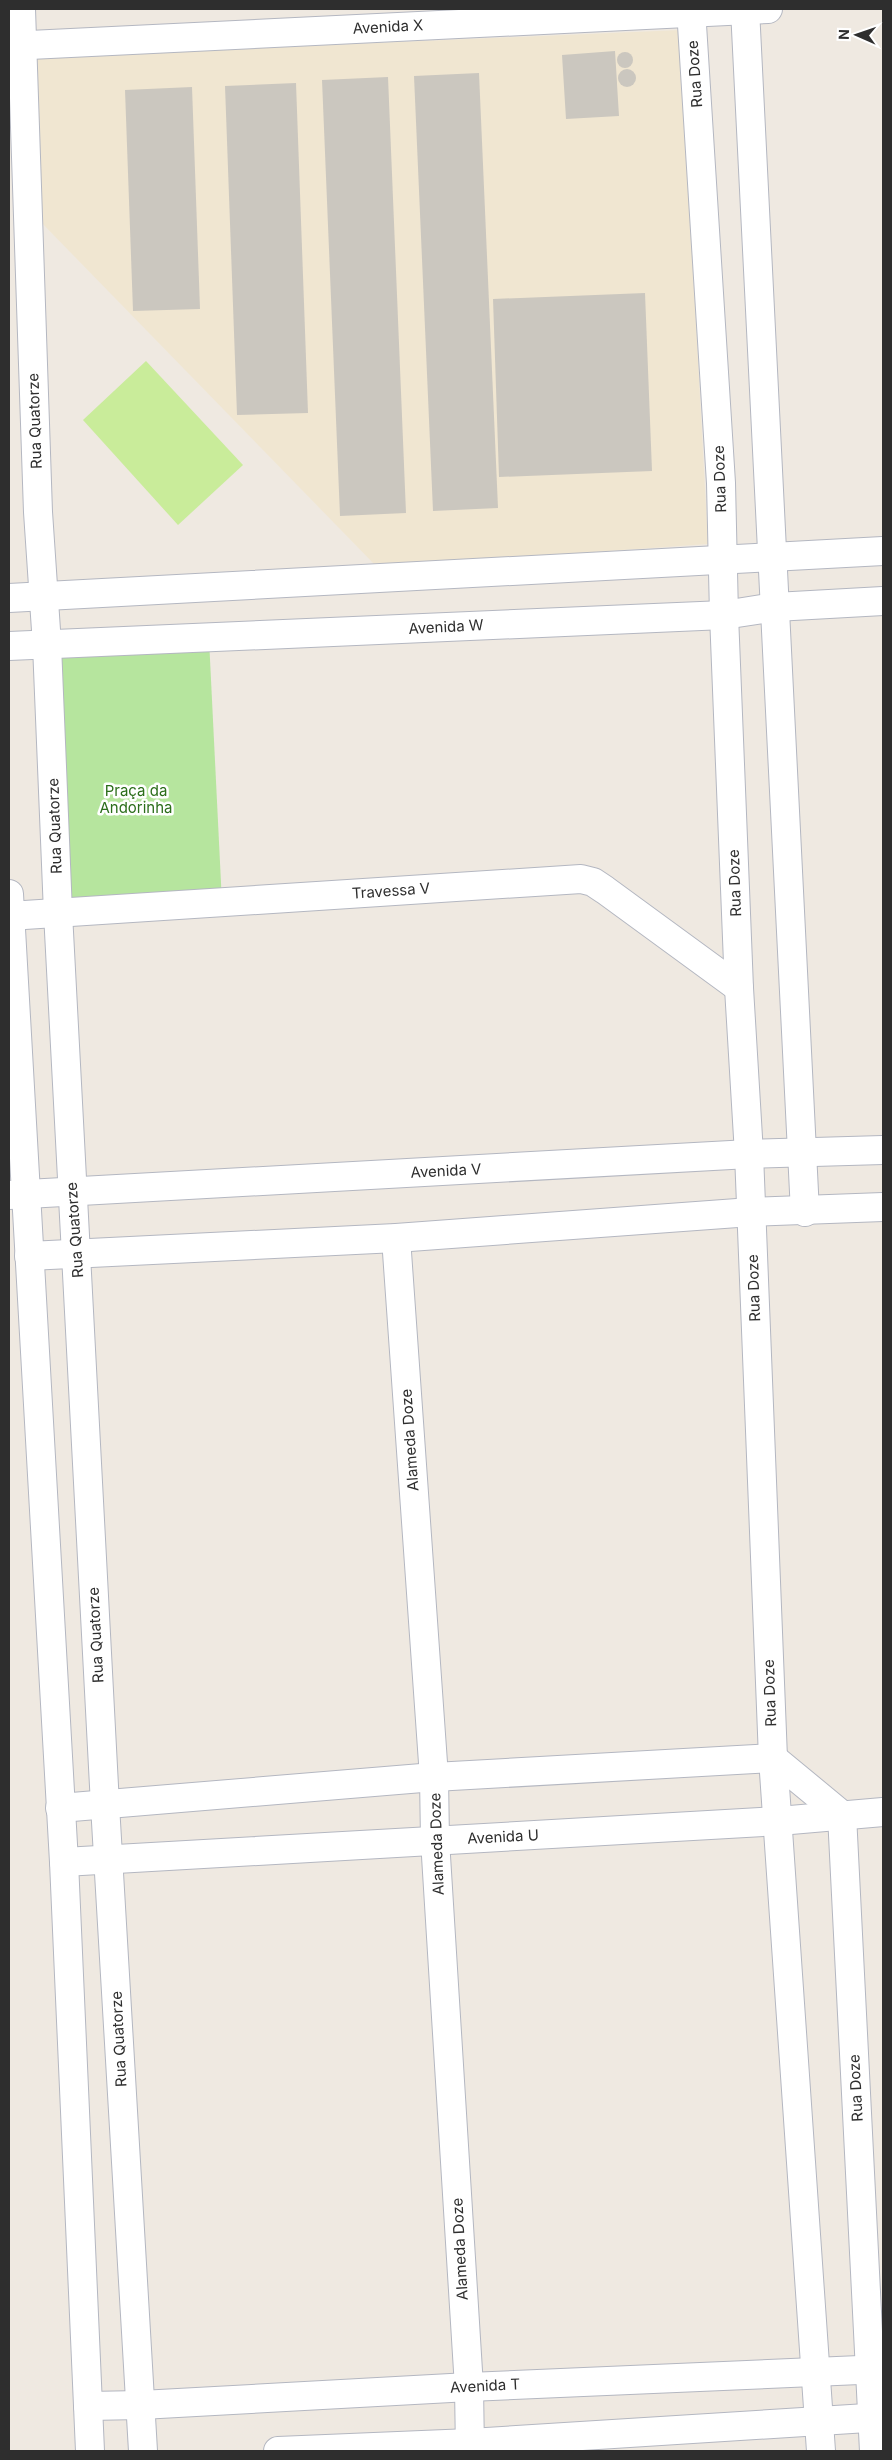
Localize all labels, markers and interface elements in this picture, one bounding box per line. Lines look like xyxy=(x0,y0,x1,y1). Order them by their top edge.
north arrow xyxy=(832,10,882,60)
street label: Avenida X xyxy=(352,15,424,38)
text: N xyxy=(835,29,852,40)
street label: Rua Doze xyxy=(683,40,706,108)
street label: Rua Quatorze xyxy=(23,373,46,469)
street label: Rua Doze xyxy=(709,445,730,513)
street label: Avenida W xyxy=(408,615,484,638)
street label: Rua Quatorze xyxy=(43,778,66,874)
park label: Praça da Andorinha xyxy=(99,781,173,817)
street label: Rua Doze xyxy=(724,849,745,917)
street label: Travessa V xyxy=(351,878,431,903)
street label: Avenida V xyxy=(410,1159,482,1182)
street label: Rua Quatorze xyxy=(62,1181,87,1279)
street label: Rua Doze xyxy=(743,1254,764,1322)
street label: Alameda Doze xyxy=(396,1388,423,1492)
street label: Rua Quatorze xyxy=(83,1587,108,1684)
street label: Rua Doze xyxy=(759,1659,780,1727)
street label: Alameda Doze xyxy=(425,1792,448,1896)
street label: Avenida U xyxy=(467,1825,539,1848)
street label: Rua Quatorze xyxy=(106,1991,131,2088)
street label: Rua Doze xyxy=(844,2054,867,2122)
street label: Alameda Doze xyxy=(447,2197,472,2301)
street label: Avenida T xyxy=(449,2374,521,2397)

